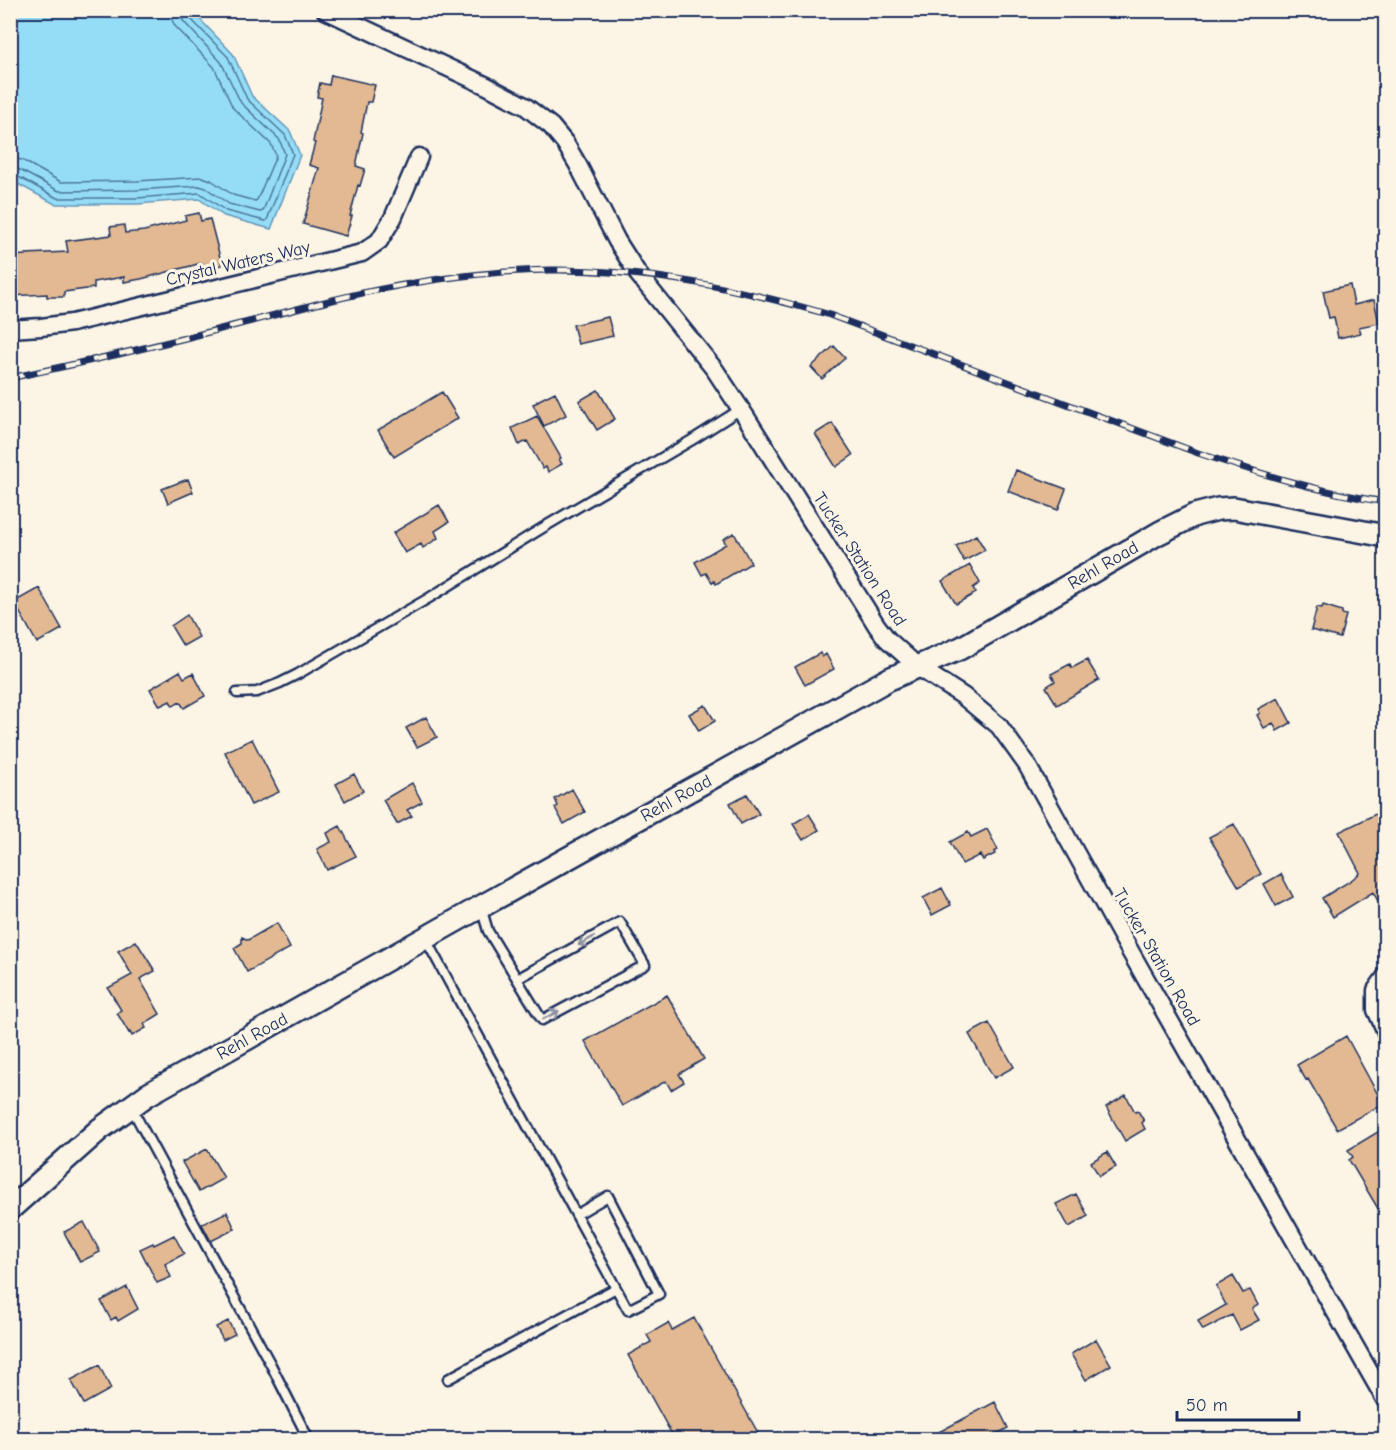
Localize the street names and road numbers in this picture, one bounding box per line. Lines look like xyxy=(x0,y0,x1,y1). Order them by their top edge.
street label: Crystal Waters Way xyxy=(164,236,313,290)
street label: Tucker Station Road xyxy=(809,488,911,630)
street label: Rehl Road xyxy=(1064,537,1142,594)
street label: Rehl Road xyxy=(637,770,715,827)
street label: Tucker Station Road xyxy=(1109,885,1204,1030)
street label: Rehl Road xyxy=(213,1008,291,1065)

